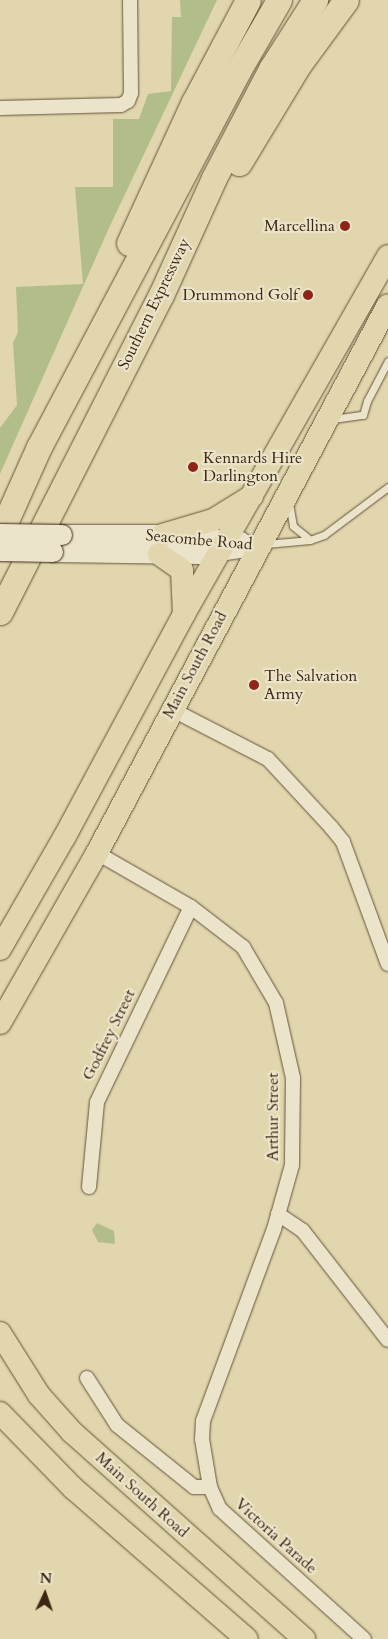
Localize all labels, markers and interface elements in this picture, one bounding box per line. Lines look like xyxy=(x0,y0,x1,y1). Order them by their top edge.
place label: Marcellina xyxy=(264,216,335,236)
marker: Marcellina xyxy=(339,220,351,232)
street label: Southern Expressway xyxy=(114,235,194,373)
place label: Drummond Golf xyxy=(183,285,298,305)
marker: Drummond Golf xyxy=(302,289,314,301)
place label: Kennards Hire Darlington xyxy=(203,448,302,486)
marker: Kennards Hire Darlington xyxy=(187,461,199,473)
street label: Seacombe Road xyxy=(145,526,253,554)
street label: Main South Road xyxy=(159,608,231,722)
place label: The Salvation Army xyxy=(264,666,357,704)
marker: The Salvation Army xyxy=(248,679,260,691)
street label: Godfrey Street xyxy=(79,986,139,1084)
street label: Arthur Street xyxy=(263,1073,283,1161)
street label: Main South Road xyxy=(92,1448,192,1542)
street label: Victoria Parade xyxy=(231,1494,321,1578)
north arrow xyxy=(20,1569,70,1619)
text: N xyxy=(39,1569,52,1588)

